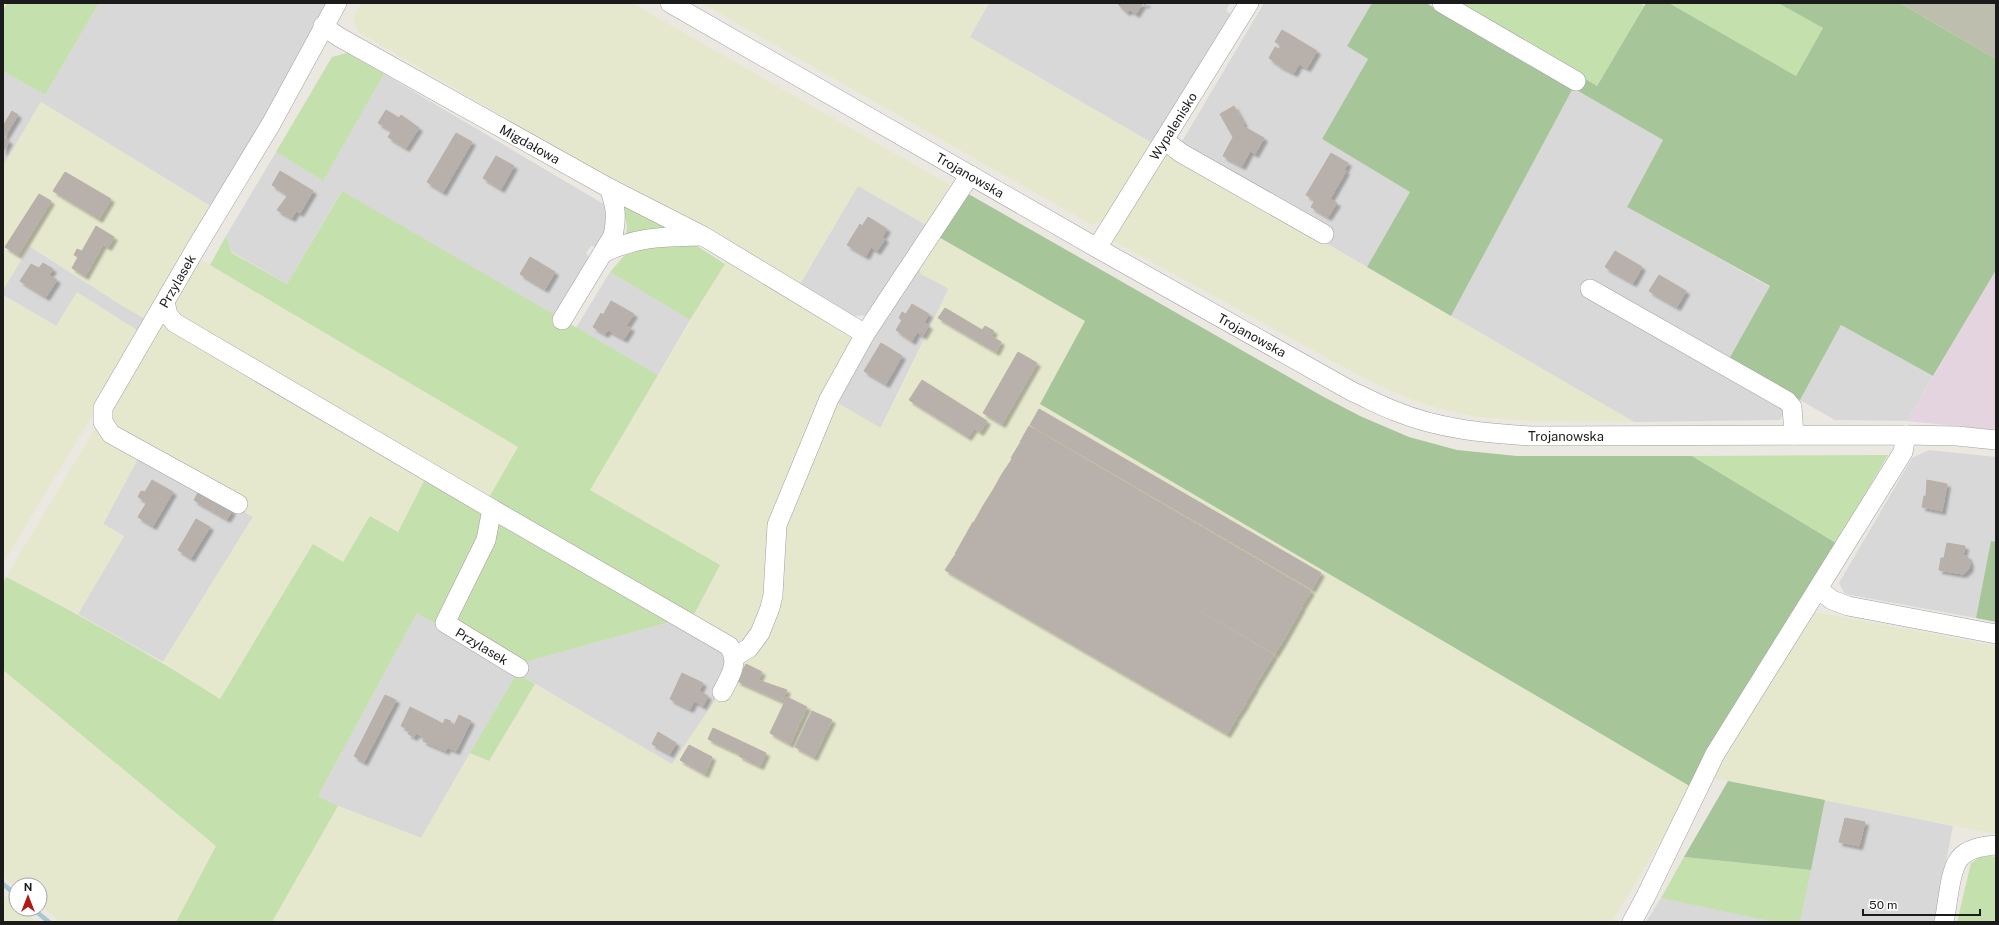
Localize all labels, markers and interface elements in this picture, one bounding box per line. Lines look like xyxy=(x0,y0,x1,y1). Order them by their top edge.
street label: Wypalenisko xyxy=(1147,90,1200,163)
street label: Migdałowa xyxy=(497,122,562,167)
street label: Trojanowska xyxy=(933,150,1006,201)
street label: Przylasek xyxy=(156,252,199,310)
street label: Trojanowska xyxy=(1215,310,1289,360)
street label: Trojanowska xyxy=(1528,429,1604,444)
street label: Przylasek xyxy=(453,625,511,668)
north arrow xyxy=(8,877,48,917)
text: N xyxy=(24,881,32,893)
scale bar xyxy=(1863,891,1980,917)
text: 50 m xyxy=(1869,898,1897,912)

